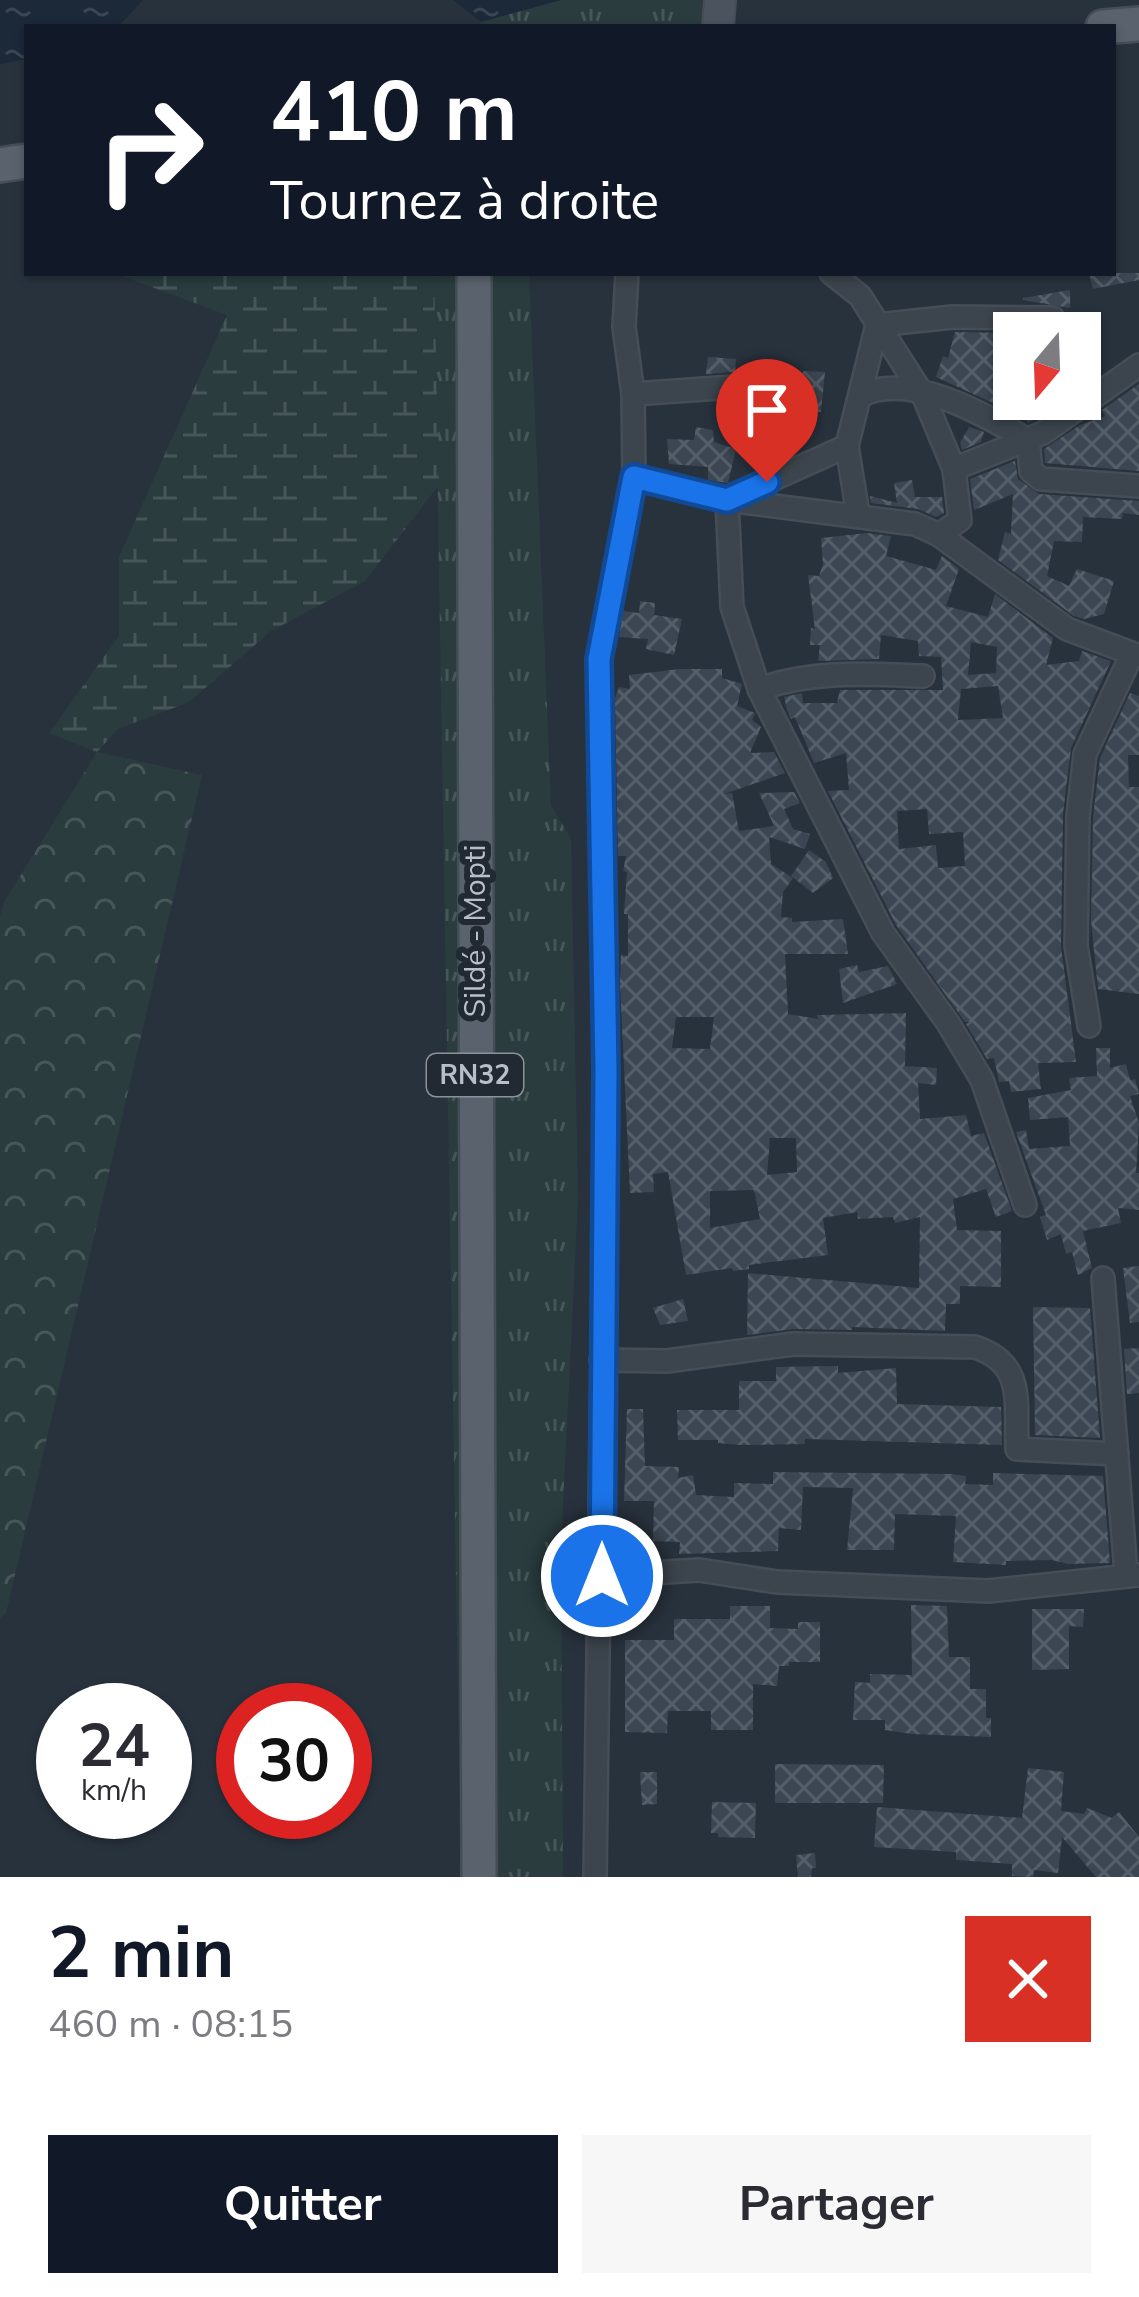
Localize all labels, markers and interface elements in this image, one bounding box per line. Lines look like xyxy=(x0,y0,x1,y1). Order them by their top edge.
text: 410 m xyxy=(270,55,518,170)
icon: right xyxy=(72,72,228,228)
text: Tournez à droite xyxy=(270,164,659,238)
north arrow xyxy=(993,312,1101,420)
map controls xyxy=(993,312,1101,420)
pin xyxy=(716,359,818,482)
icon: arrive xyxy=(734,377,800,443)
street label: Sildé - Mopti xyxy=(455,845,496,1017)
road number: RN32 xyxy=(427,1054,523,1096)
position arrow xyxy=(539,1513,665,1639)
speed limit sign: 30 xyxy=(216,1683,372,1839)
text: 24 xyxy=(78,1705,150,1787)
text: km/h xyxy=(81,1770,147,1811)
text: 2 min xyxy=(48,1904,234,2002)
button: close xyxy=(965,1916,1091,2042)
text: 460 m · 08:15 xyxy=(48,1998,293,2051)
button: Quitter xyxy=(48,2135,558,2273)
button: Partager xyxy=(582,2135,1091,2273)

